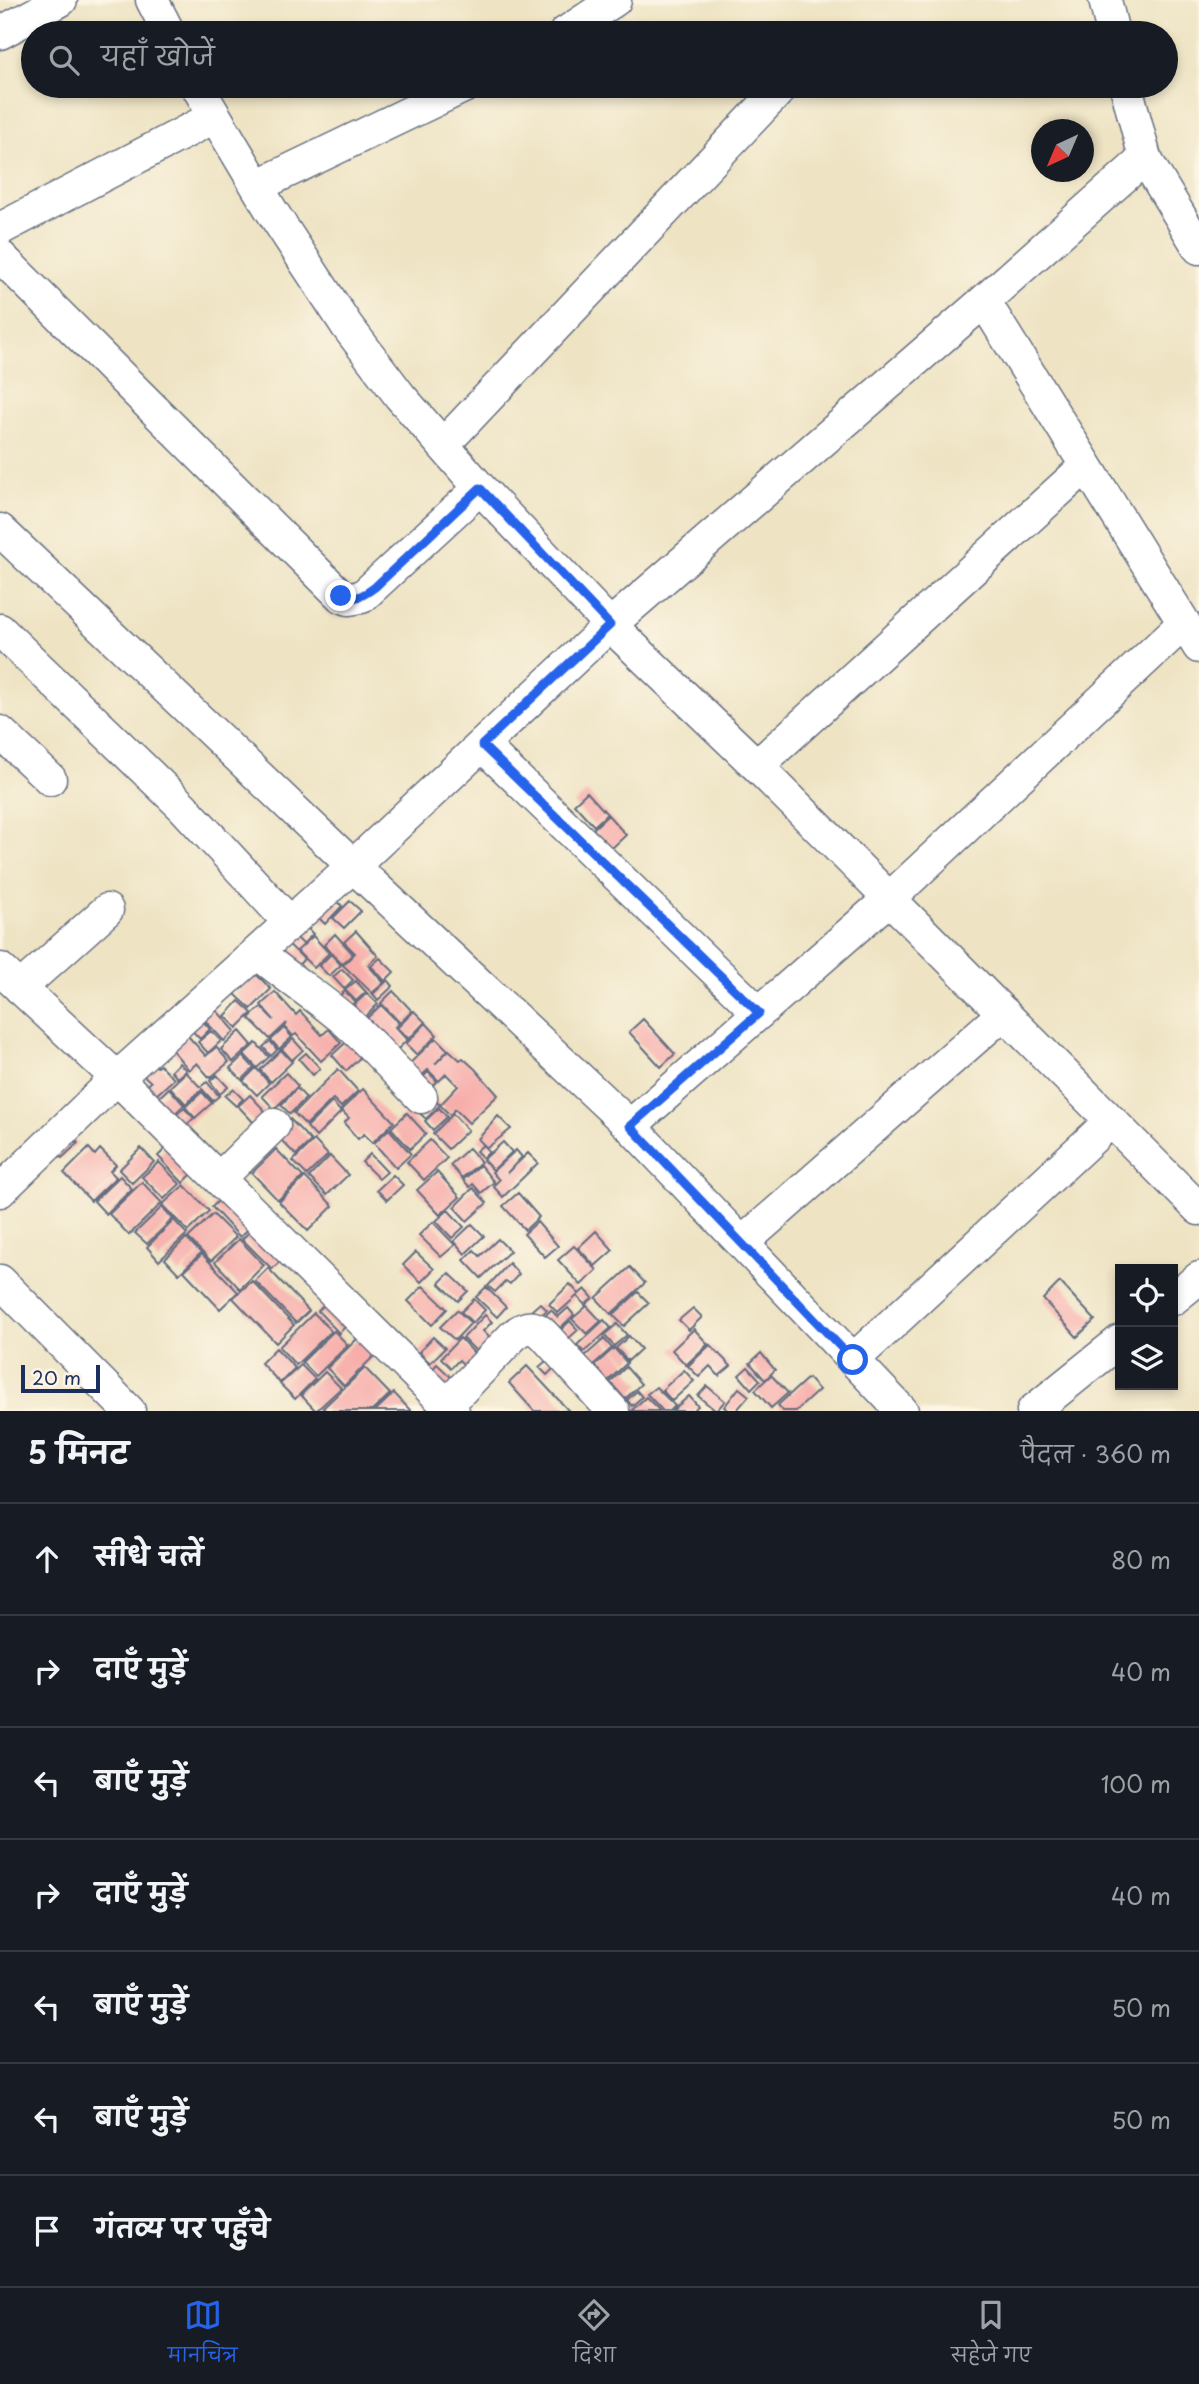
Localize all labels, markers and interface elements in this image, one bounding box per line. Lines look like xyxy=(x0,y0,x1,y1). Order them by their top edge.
search box xyxy=(21,21,1178,98)
text: यहाँ खोजें xyxy=(101,36,215,75)
icon: search xyxy=(45,41,83,79)
north arrow xyxy=(1031,119,1094,182)
route end xyxy=(325,580,356,611)
map controls xyxy=(1115,1264,1178,1390)
button: locate xyxy=(1115,1264,1178,1327)
button: layers xyxy=(1115,1327,1178,1390)
route start xyxy=(837,1344,868,1375)
scale bar xyxy=(21,1362,100,1394)
text: 20 m xyxy=(32,1363,81,1391)
text: 5 मिनट xyxy=(28,1429,129,1474)
text: पैदल · 360 m xyxy=(1020,1436,1171,1471)
text: सीधे चलें xyxy=(95,1536,203,1575)
icon: ahead xyxy=(28,1540,66,1578)
text: 80 m xyxy=(1111,1542,1171,1577)
text: दाएँ मुड़ें xyxy=(95,1648,187,1687)
icon: right xyxy=(28,1652,66,1690)
text: 40 m xyxy=(1111,1654,1171,1689)
text: बाएँ मुड़ें xyxy=(95,1760,188,1799)
icon: left xyxy=(28,1764,66,1802)
text: 100 m xyxy=(1101,1766,1171,1801)
text: दाएँ मुड़ें xyxy=(95,1872,187,1911)
icon: right xyxy=(28,1876,66,1914)
text: 40 m xyxy=(1111,1878,1171,1913)
text: बाएँ मुड़ें xyxy=(95,1984,188,2023)
icon: left xyxy=(28,1988,66,2026)
text: 50 m xyxy=(1111,1990,1171,2025)
text: बाएँ मुड़ें xyxy=(95,2096,188,2135)
icon: left xyxy=(28,2100,66,2138)
text: 50 m xyxy=(1111,2102,1171,2137)
text: गंतव्य पर पहुँचे xyxy=(95,2208,270,2247)
icon: arrive xyxy=(28,2212,66,2250)
tab: मानचित्र xyxy=(168,2296,237,2376)
tab: दिशा xyxy=(573,2296,616,2376)
tab: सहेजे गए xyxy=(951,2296,1031,2376)

